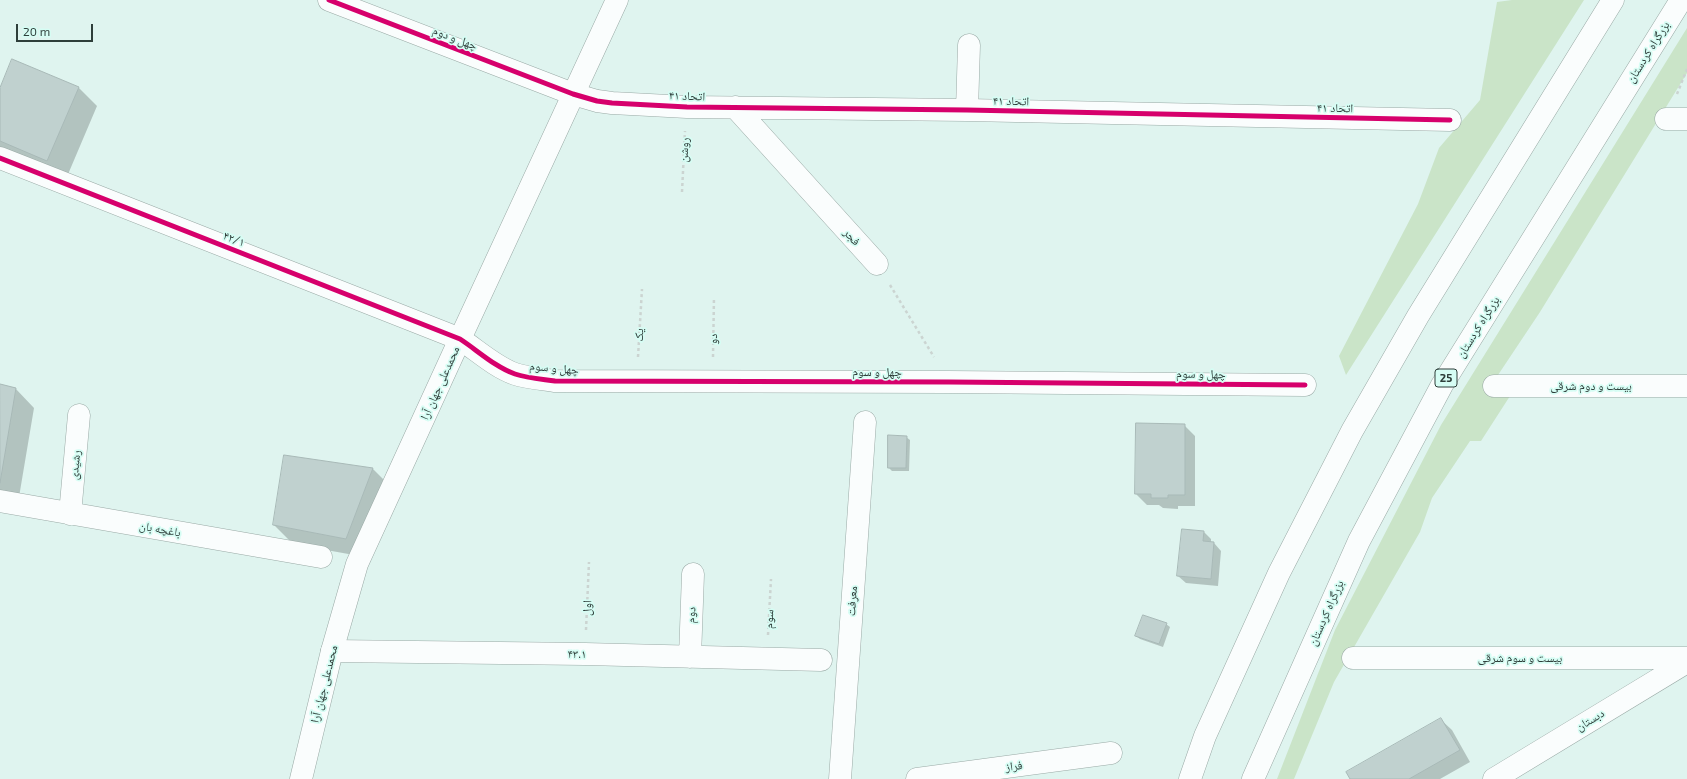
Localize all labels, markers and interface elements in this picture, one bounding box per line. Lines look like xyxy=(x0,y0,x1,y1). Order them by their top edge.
scale bar xyxy=(18,16,95,42)
street label: بزرگراه کردستان xyxy=(1623,18,1673,86)
street label: چهل و دوم xyxy=(431,23,479,53)
text: 20 m xyxy=(23,24,50,38)
street label: اتحاد ۴۱ xyxy=(669,88,705,104)
street label: اتحاد ۴۱ xyxy=(993,93,1029,109)
street label: اتحاد ۴۱ xyxy=(1317,100,1353,116)
street label: روشن xyxy=(676,137,692,163)
street label: فجر xyxy=(841,226,863,248)
street label: ۴۲/۱ xyxy=(221,228,247,250)
street label: بزرگراه کردستان xyxy=(1453,293,1503,361)
street label: یک xyxy=(631,328,647,342)
street label: دو xyxy=(706,333,720,345)
street label: محمدعلی جهان آرا xyxy=(417,344,463,422)
street label: چهل و سوم xyxy=(529,359,579,377)
street label: چهل و سوم xyxy=(852,365,902,379)
street label: چهل و سوم xyxy=(1176,366,1226,382)
road number: 25 xyxy=(1435,369,1457,387)
street label: بیست و دوم شرقی xyxy=(1550,379,1632,393)
street label: رشیدی xyxy=(67,449,83,481)
street label: باغچه بان xyxy=(138,518,182,540)
street label: بزرگراه کردستان xyxy=(1305,578,1347,648)
street label: معرفت xyxy=(844,585,860,617)
street label: اول xyxy=(580,600,594,616)
street label: دوم xyxy=(683,606,699,624)
street label: سوم xyxy=(761,609,777,629)
street label: محمدعلی جهان آرا xyxy=(307,644,341,724)
street label: ۴۳.۱ xyxy=(567,647,587,661)
street label: بیست و سوم شرقی xyxy=(1478,651,1562,665)
street label: دبستان xyxy=(1573,706,1607,734)
street label: فراز xyxy=(1004,758,1024,774)

